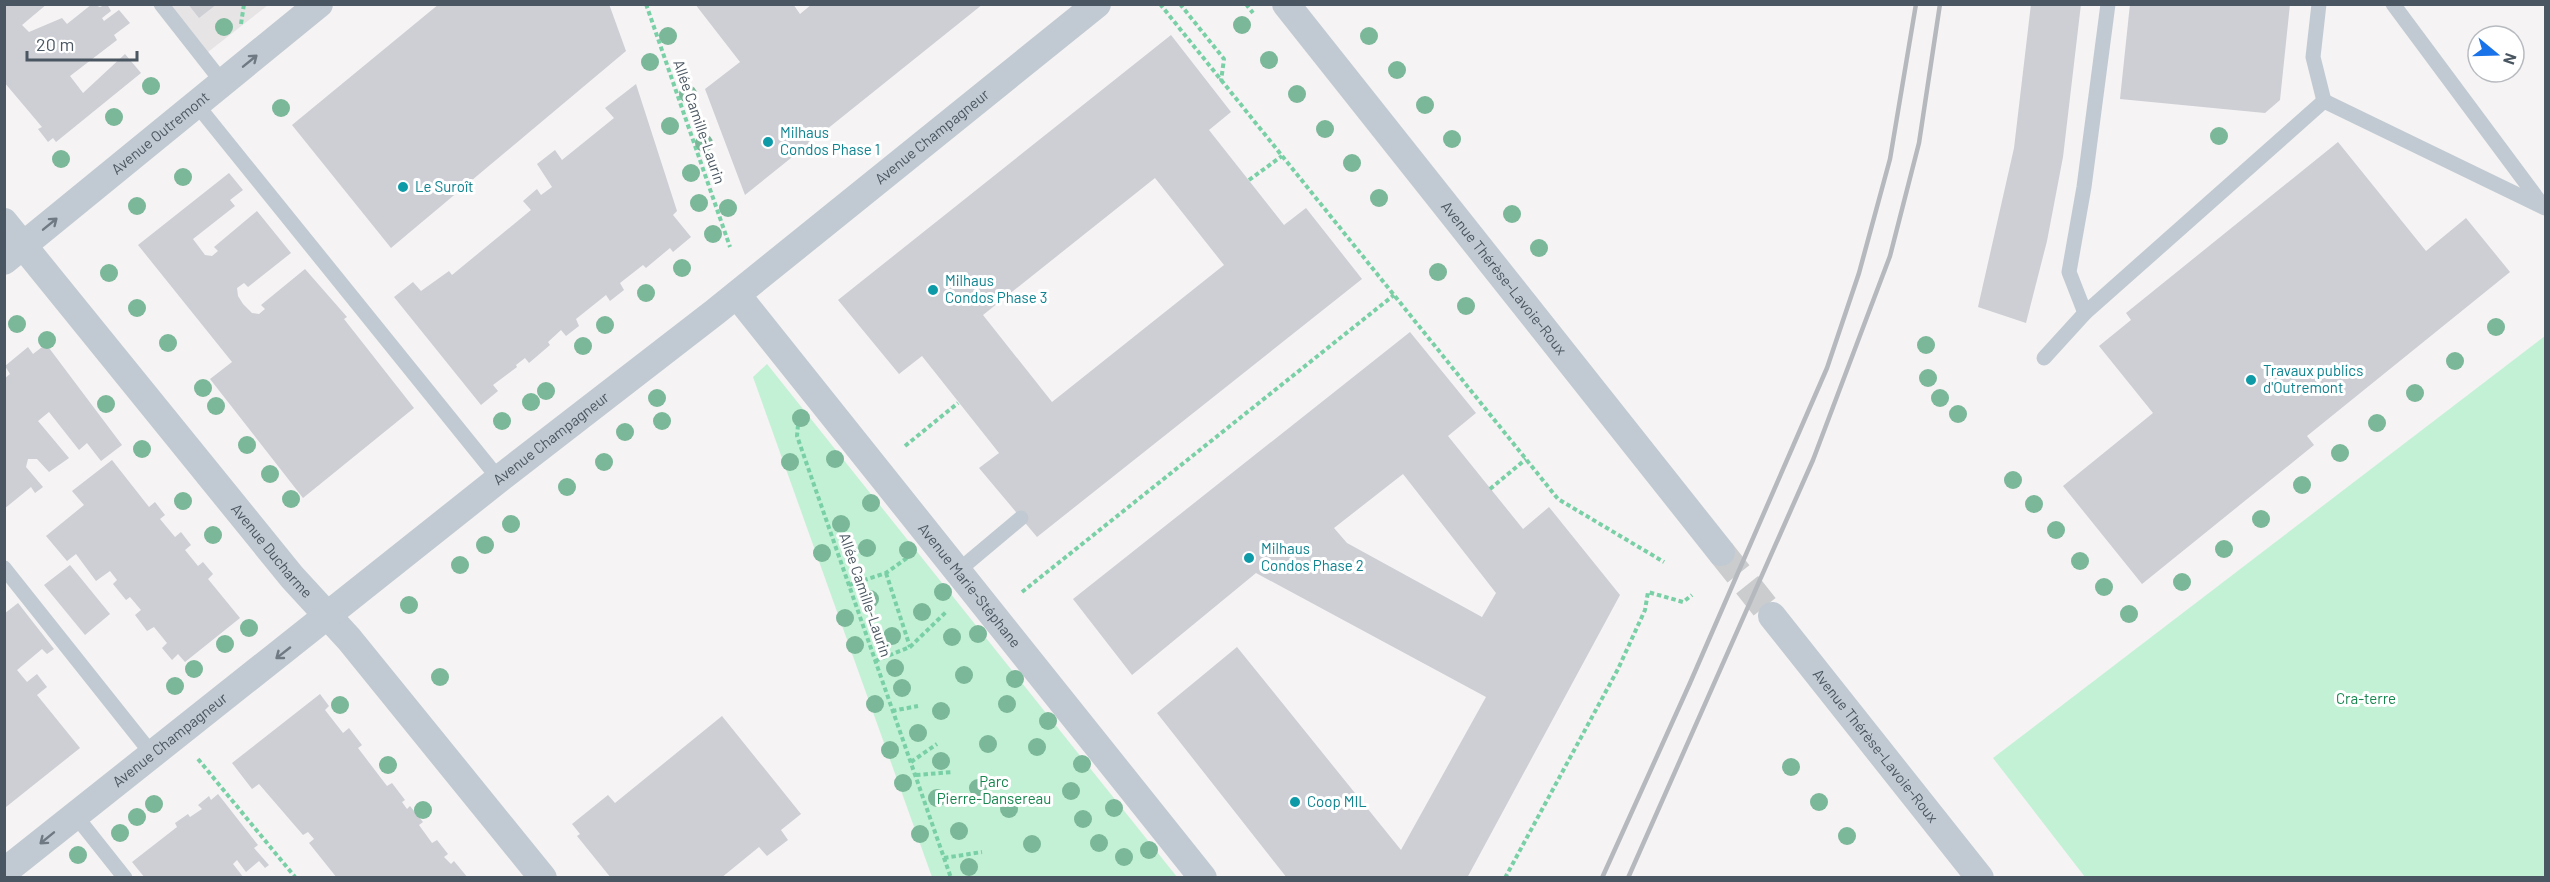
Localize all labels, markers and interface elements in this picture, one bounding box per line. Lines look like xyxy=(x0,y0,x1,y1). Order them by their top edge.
scale bar xyxy=(27,24,136,62)
north arrow xyxy=(2466,24,2526,84)
text: 20 m xyxy=(36,33,74,55)
text: N xyxy=(2500,51,2521,67)
one-way arrow xyxy=(242,54,257,68)
street label: Allée Camille-Laurin xyxy=(670,57,730,186)
street label: Avenue Champagneur xyxy=(871,84,993,188)
street label: Avenue Outremont xyxy=(107,87,212,178)
place label: Milhaus Condos Phase 1 xyxy=(780,123,880,158)
marker: Milhaus Condos Phase 1 xyxy=(761,135,775,149)
place label: Le Suroît xyxy=(415,177,474,195)
marker: Le Suroît xyxy=(396,180,410,194)
street label: Avenue Thérèse-Lavoie-Roux xyxy=(1438,197,1571,358)
one-way arrow xyxy=(42,218,58,231)
place label: Milhaus Condos Phase 3 xyxy=(945,271,1047,306)
marker: Milhaus Condos Phase 3 xyxy=(926,283,940,297)
place label: Travaux publics d'Outremont xyxy=(2263,361,2363,396)
marker: Travaux publics d'Outremont xyxy=(2244,373,2258,387)
street label: Avenue Champagneur xyxy=(489,387,612,488)
street label: Avenue Ducharme xyxy=(228,499,317,601)
street label: Avenue Marie-Stéphane xyxy=(915,519,1025,651)
street label: Allée Camille-Laurin xyxy=(836,530,896,659)
place label: Milhaus Condos Phase 2 xyxy=(1261,539,1364,574)
marker: Milhaus Condos Phase 2 xyxy=(1242,551,1256,565)
one-way arrow xyxy=(275,646,291,659)
street label: Avenue Thérèse-Lavoie-Roux xyxy=(1810,665,1942,826)
street label: Avenue Champagneur xyxy=(108,688,231,790)
park label: Cra-terre xyxy=(2336,689,2396,707)
park label: Parc Pierre-Dansereau xyxy=(937,772,1051,807)
place label: Coop MIL xyxy=(1307,792,1367,810)
marker: Coop MIL xyxy=(1288,795,1302,809)
one-way arrow xyxy=(39,831,55,844)

